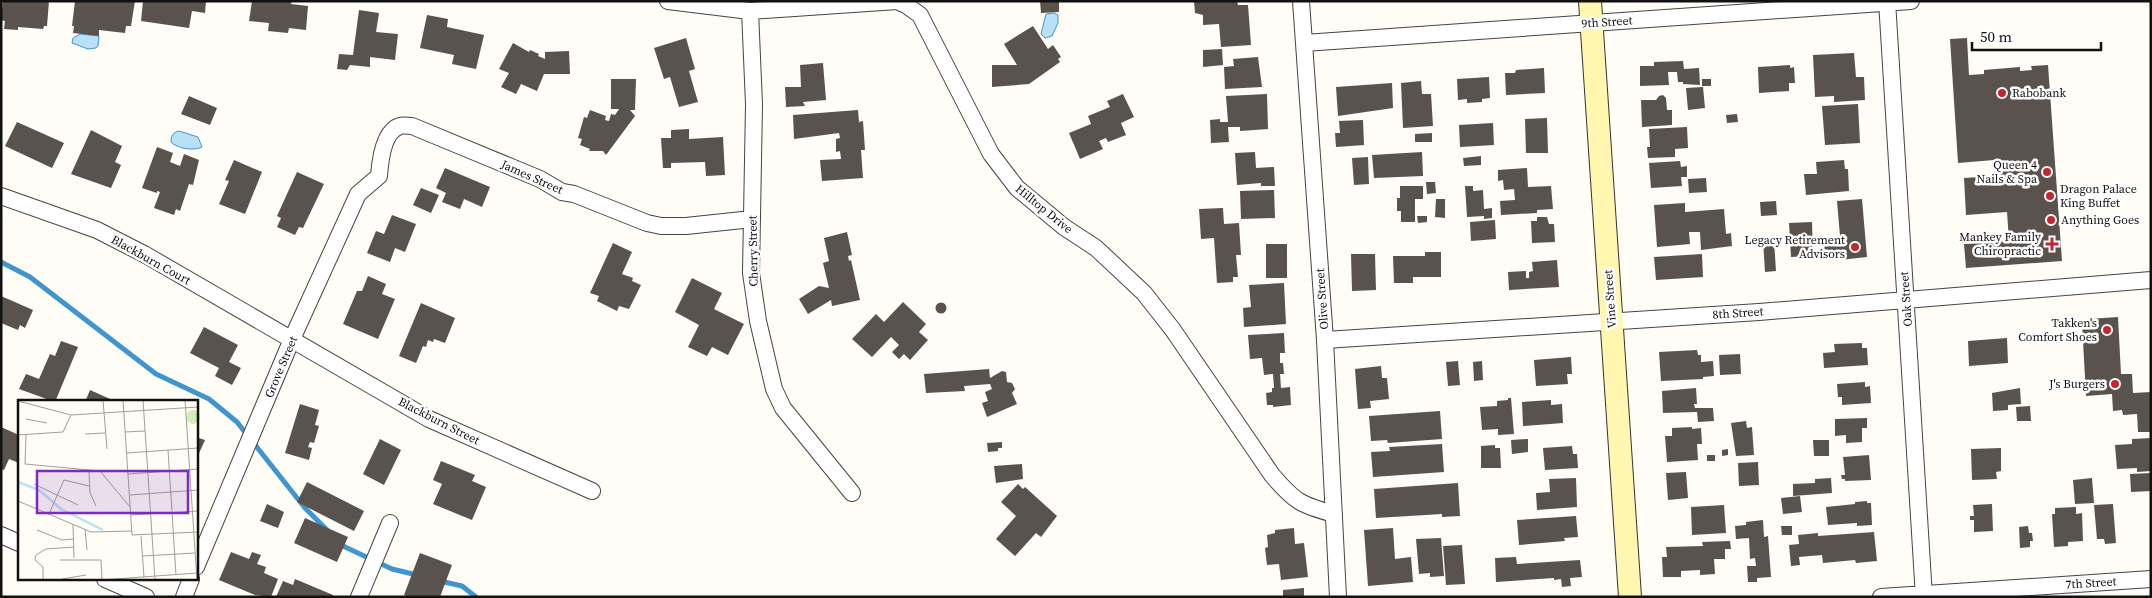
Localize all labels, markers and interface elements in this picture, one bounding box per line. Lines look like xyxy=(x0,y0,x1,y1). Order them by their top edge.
street label: 9th Street xyxy=(1581,12,1633,32)
scale bar xyxy=(1972,20,2101,52)
text: 50 m xyxy=(1980,26,2012,47)
place label: Rabobank xyxy=(2012,85,2067,101)
marker: Rabobank xyxy=(1996,87,2008,99)
street label: James Street xyxy=(498,156,566,198)
place label: Queen 4 Nails & Spa xyxy=(1976,157,2038,187)
marker: Queen 4 Nails & Spa xyxy=(2041,166,2053,178)
street label: Hilltop Drive xyxy=(1012,181,1076,237)
place label: Dragon Palace King Buffet xyxy=(2060,181,2137,211)
marker: Dragon Palace King Buffet xyxy=(2044,190,2056,202)
place label: Anything Goes xyxy=(2061,212,2139,228)
marker: Anything Goes xyxy=(2045,214,2057,226)
street label: Cherry Street xyxy=(744,215,762,287)
place label: Mankey Family Chiropractic xyxy=(1959,229,2042,259)
street label: Blackburn Court xyxy=(108,232,194,288)
place label: Legacy Retirement Advisors xyxy=(1744,232,1845,262)
marker: Mankey Family Chiropractic xyxy=(2045,237,2059,251)
marker: Legacy Retirement Advisors xyxy=(1849,241,1861,253)
street label: Olive Street xyxy=(1312,268,1332,330)
street label: Vine Street xyxy=(1600,269,1620,329)
street label: Oak Street xyxy=(1896,271,1916,327)
street label: 8th Street xyxy=(1712,303,1764,323)
place label: Takken's Comfort Shoes xyxy=(2018,315,2097,345)
marker: Takken's Comfort Shoes xyxy=(2101,324,2113,336)
street label: Grove Street xyxy=(261,334,301,400)
place label: J's Burgers xyxy=(2048,376,2105,392)
marker: J's Burgers xyxy=(2109,378,2121,390)
street label: Blackburn Street xyxy=(396,394,482,448)
inset map xyxy=(18,400,198,580)
street label: 7th Street xyxy=(2065,573,2117,593)

